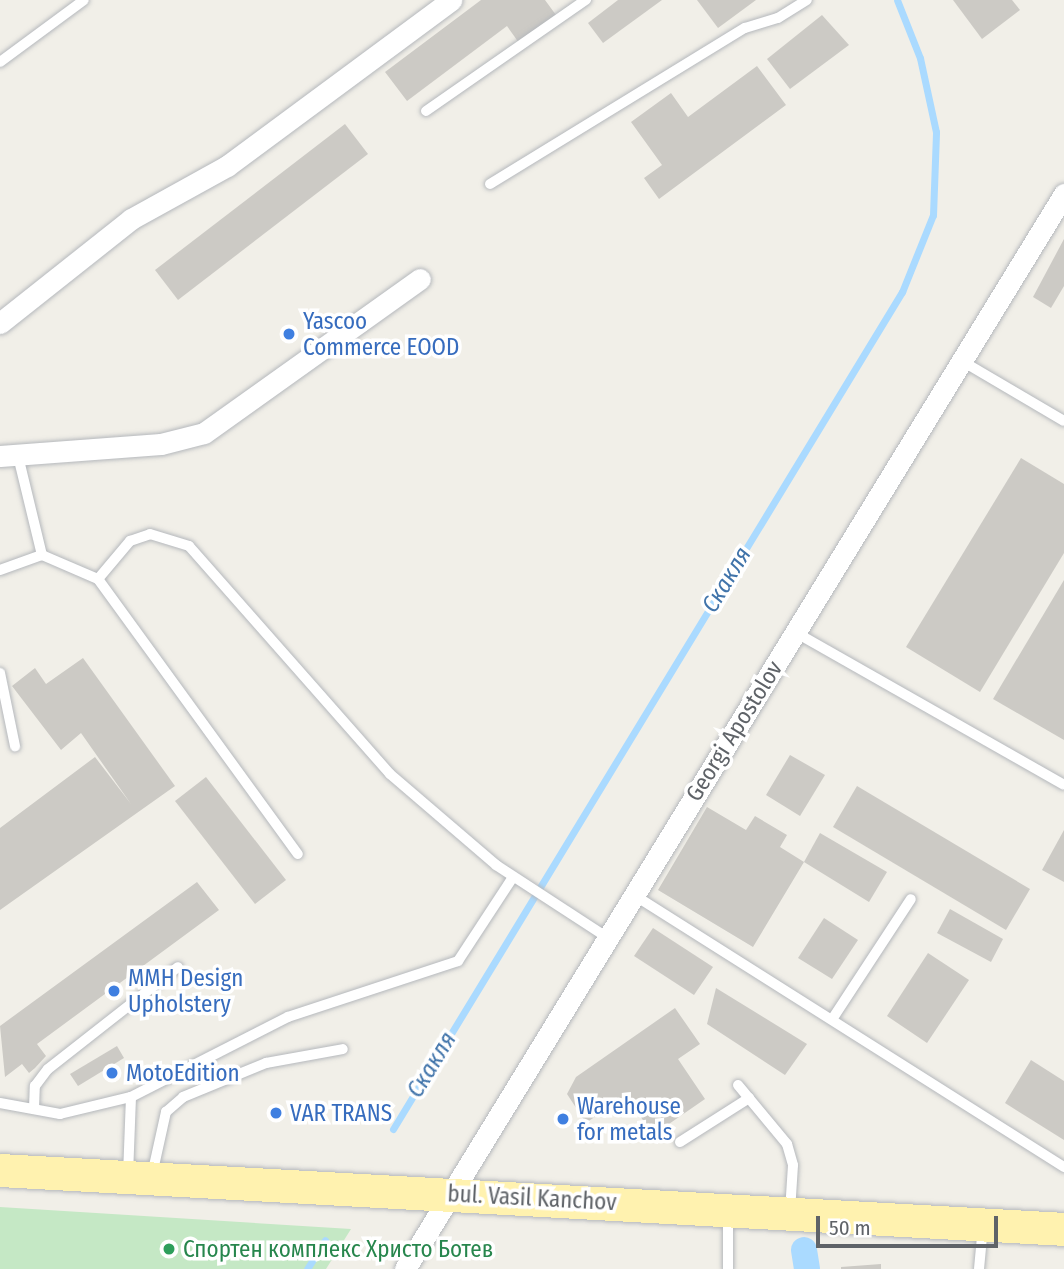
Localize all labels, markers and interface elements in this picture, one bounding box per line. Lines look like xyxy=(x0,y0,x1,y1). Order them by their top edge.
place label: Yascoo Commerce EOOD xyxy=(303,307,459,361)
marker: Yascoo Commerce EOOD xyxy=(281,326,297,342)
water label: Скакля xyxy=(696,542,758,618)
street label: Georgi Apostolov xyxy=(680,656,788,806)
place label: MMH Design Upholstery xyxy=(128,964,243,1018)
marker: MMH Design Upholstery xyxy=(106,983,122,999)
water label: Скакля xyxy=(401,1027,463,1103)
place label: MotoEdition xyxy=(126,1059,240,1087)
marker: MotoEdition xyxy=(104,1065,120,1081)
place label: Warehouse for metals xyxy=(577,1092,681,1146)
place label: VAR TRANS xyxy=(290,1099,392,1127)
marker: VAR TRANS xyxy=(268,1105,284,1121)
marker: Warehouse for metals xyxy=(555,1111,571,1127)
street label: bul. Vasil Kanchov xyxy=(447,1180,617,1216)
scale bar xyxy=(819,1202,1001,1246)
text: 50 m xyxy=(829,1215,871,1241)
place label: Спортен комплекс Христо Ботев xyxy=(183,1235,493,1263)
marker: Спортен комплекс Христо Ботев xyxy=(161,1241,177,1257)

